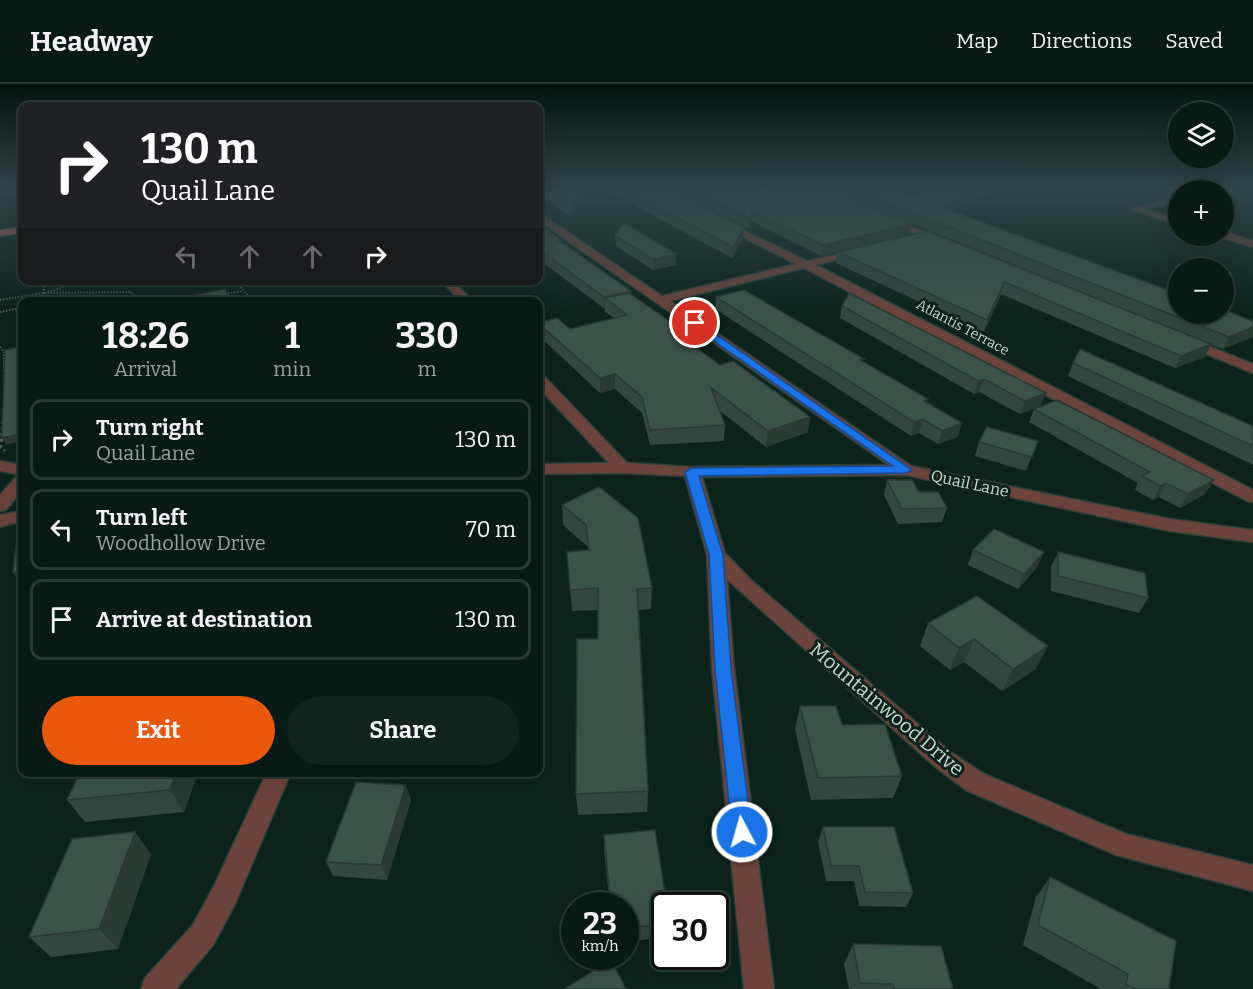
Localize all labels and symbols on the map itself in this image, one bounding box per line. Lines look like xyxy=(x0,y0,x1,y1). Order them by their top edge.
street label: Atlantis Terrace xyxy=(913,296,1012,359)
pin xyxy=(669,297,720,348)
street label: Quail Lane xyxy=(929,466,1011,501)
street label: Mountainwood Drive xyxy=(805,637,969,781)
position arrow xyxy=(710,800,774,864)
speed limit sign: 30 xyxy=(651,892,729,970)

